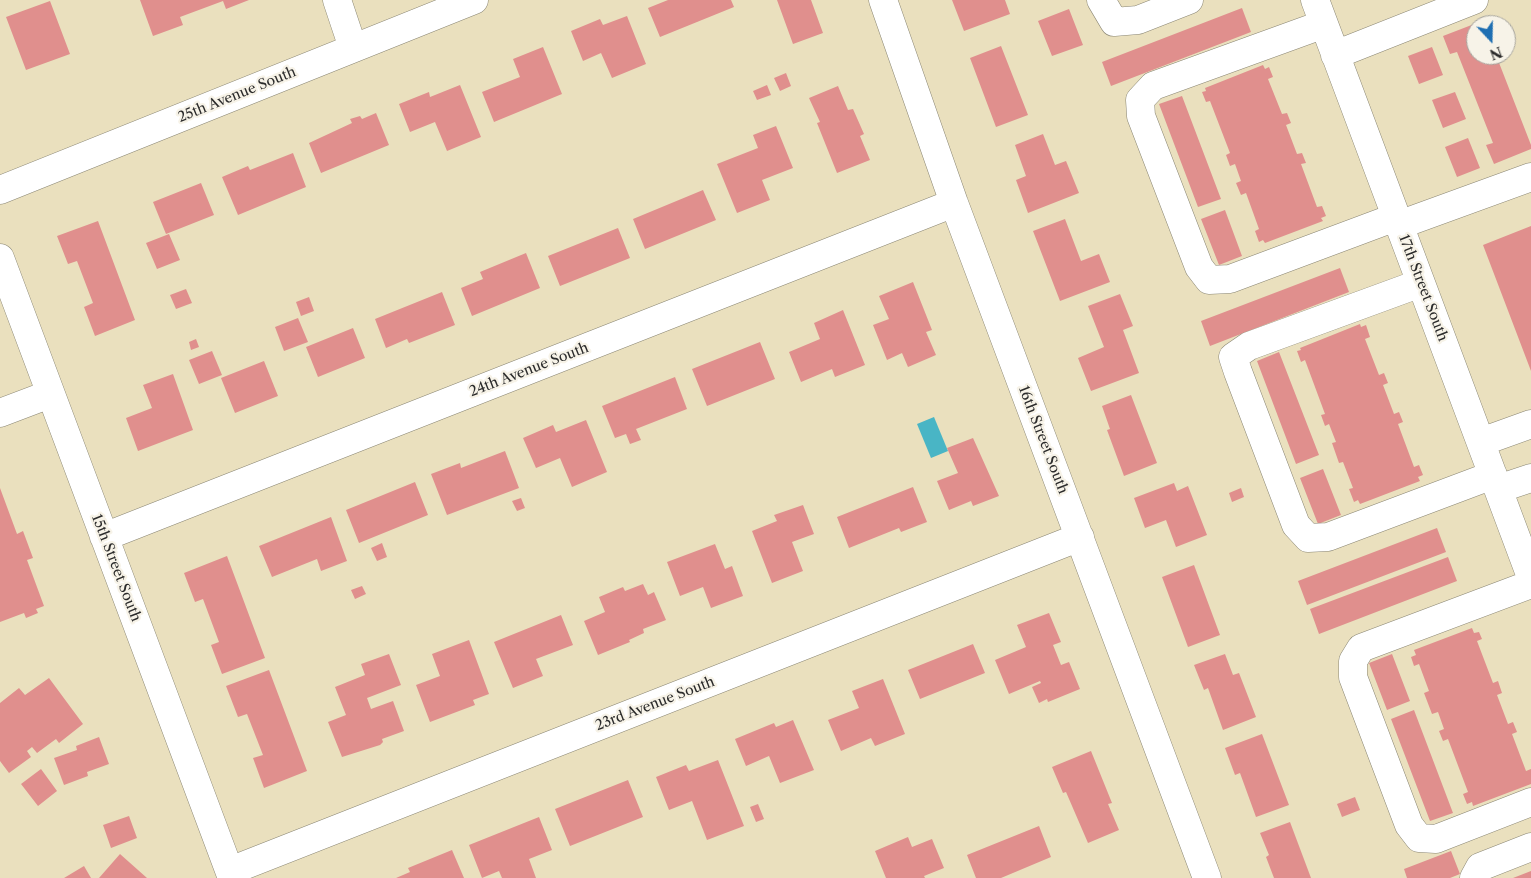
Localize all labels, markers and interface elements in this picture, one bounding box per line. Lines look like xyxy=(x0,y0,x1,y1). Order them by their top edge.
north arrow xyxy=(1466,15,1516,65)
text: N xyxy=(1487,42,1505,64)
street label: 25th Avenue South xyxy=(175,64,299,126)
street label: 17th Street South xyxy=(1395,232,1451,344)
street label: 24th Avenue South xyxy=(467,340,591,400)
street label: 16th Street South xyxy=(1015,384,1071,496)
street label: 15th Street South xyxy=(88,512,144,624)
street label: 23rd Avenue South xyxy=(593,673,717,735)

